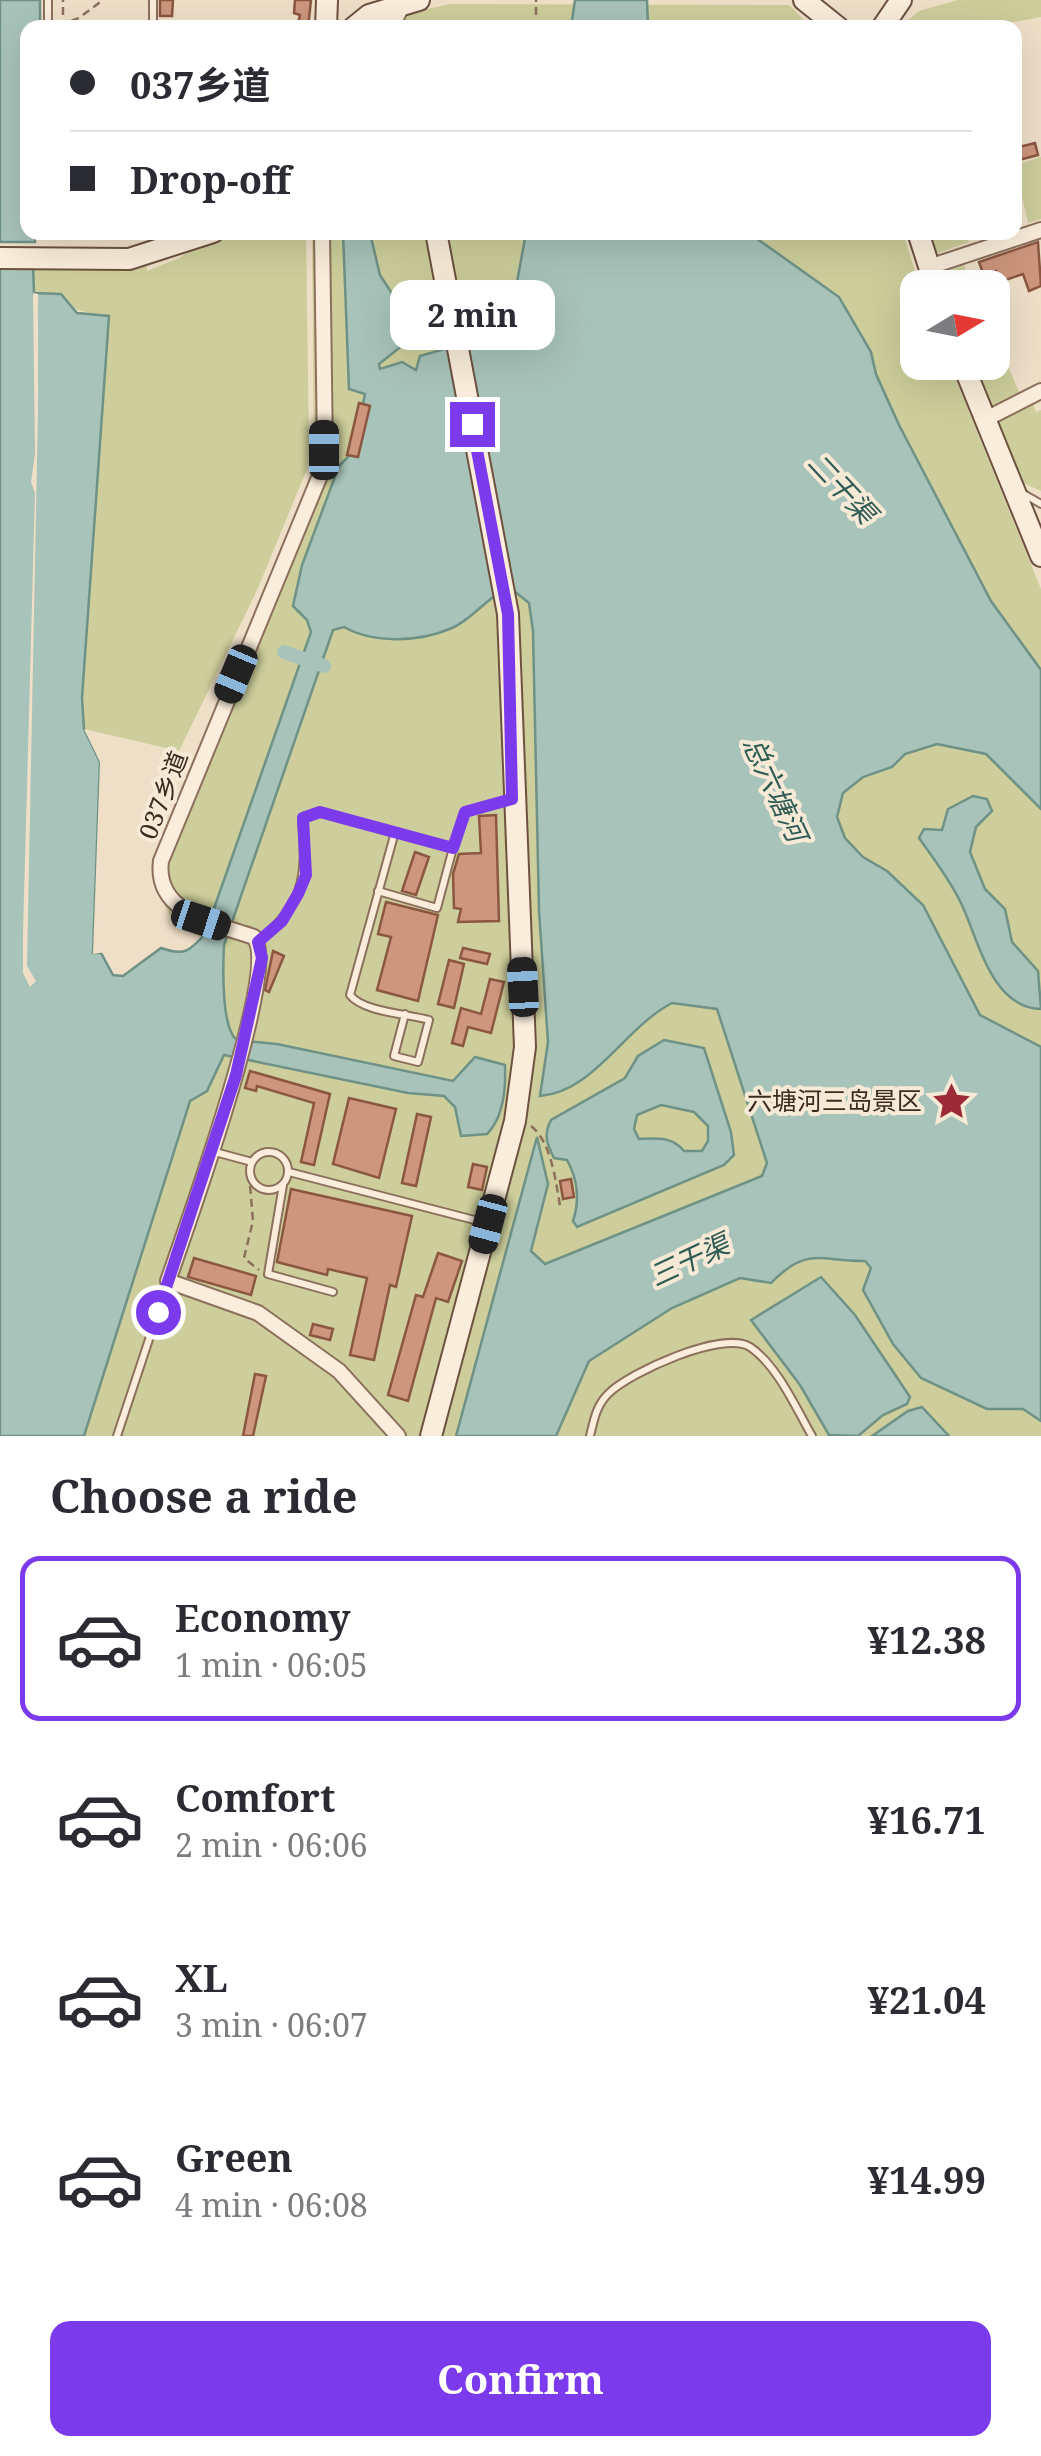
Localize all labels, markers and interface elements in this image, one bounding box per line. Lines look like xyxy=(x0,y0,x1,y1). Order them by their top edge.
text: 037乡道 xyxy=(130,58,270,110)
text: Drop-off xyxy=(130,153,291,205)
north arrow xyxy=(900,270,1010,380)
map controls xyxy=(900,270,1010,380)
callout: 2 min xyxy=(390,279,554,349)
text: 2 min xyxy=(427,293,518,336)
route end xyxy=(450,402,495,447)
car xyxy=(309,420,339,480)
water label: 二干渠 xyxy=(800,444,888,534)
car xyxy=(210,641,262,707)
water label: 总六塘河 xyxy=(735,730,819,852)
street label: 037乡道 xyxy=(130,746,194,844)
car xyxy=(168,896,234,944)
car xyxy=(506,956,540,1018)
place icon: 六塘河三岛景区 xyxy=(931,1080,973,1122)
place label: 六塘河三岛景区 xyxy=(747,1083,922,1117)
car xyxy=(466,1191,510,1257)
water label: 三干渠 xyxy=(642,1222,738,1294)
route start xyxy=(136,1290,181,1335)
text: Choose a ride xyxy=(50,1465,358,1526)
text: Economy xyxy=(175,1591,351,1643)
icon: car xyxy=(55,1594,145,1684)
text: ¥12.38 xyxy=(867,1613,986,1665)
text: 1 min · 06:05 xyxy=(175,1643,368,1686)
text: Comfort xyxy=(175,1771,335,1823)
icon: car xyxy=(55,1774,145,1864)
text: ¥16.71 xyxy=(867,1793,986,1845)
text: 2 min · 06:06 xyxy=(175,1823,368,1866)
text: XL xyxy=(175,1951,228,2003)
icon: car xyxy=(55,1954,145,2044)
text: ¥21.04 xyxy=(867,1973,986,2025)
text: 3 min · 06:07 xyxy=(175,2003,368,2046)
text: Green xyxy=(175,2131,293,2183)
icon: car xyxy=(55,2134,145,2224)
text: ¥14.99 xyxy=(867,2153,986,2205)
text: 4 min · 06:08 xyxy=(175,2183,368,2226)
button: Confirm xyxy=(50,2321,991,2436)

